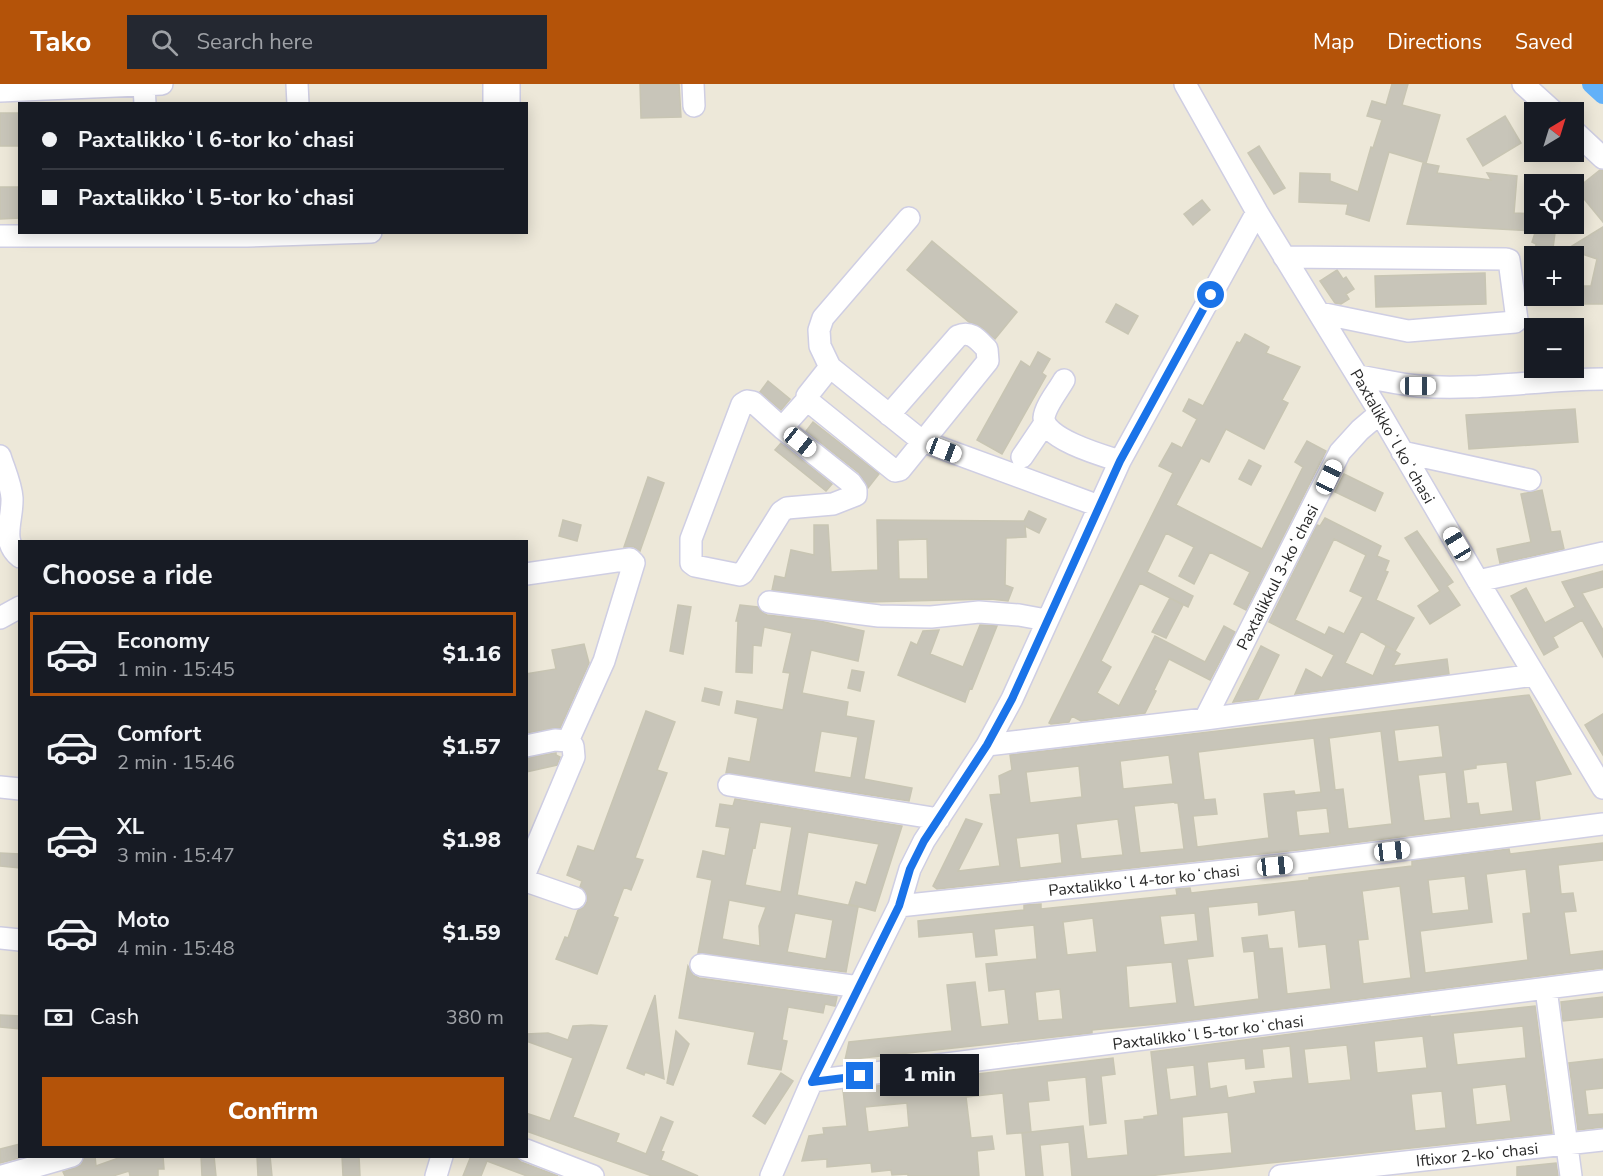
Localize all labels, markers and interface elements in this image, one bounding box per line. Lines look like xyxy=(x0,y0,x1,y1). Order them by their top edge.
search box xyxy=(127,15,547,69)
text: Tako xyxy=(30,23,91,61)
icon: search xyxy=(148,26,181,59)
text: Search here xyxy=(196,27,313,57)
text: Map xyxy=(1313,28,1354,56)
text: Directions xyxy=(1387,28,1482,56)
text: Saved xyxy=(1515,28,1573,56)
north arrow xyxy=(1524,102,1584,162)
map controls xyxy=(1524,102,1584,378)
text: Paxtalikkoʻl 6-tor koʻchasi xyxy=(78,125,354,155)
button: locate xyxy=(1524,174,1584,234)
text: Paxtalikkoʻl 5-tor koʻchasi xyxy=(78,183,354,213)
button: + xyxy=(1524,246,1584,306)
route start xyxy=(1197,281,1224,308)
button: − xyxy=(1524,318,1584,378)
street label: Paxtalikkoʻl koʻchasi xyxy=(1345,365,1440,508)
car xyxy=(1400,377,1436,395)
car xyxy=(780,424,820,460)
car xyxy=(924,435,964,465)
car xyxy=(1313,457,1345,497)
street label: Paxtalikkul 3-koʻchasi xyxy=(1232,501,1324,654)
car xyxy=(1440,524,1474,564)
text: Choose a ride xyxy=(42,557,213,594)
text: Economy xyxy=(117,626,209,656)
icon: car xyxy=(45,627,99,681)
text: $1.16 xyxy=(442,639,501,669)
text: 1 min · 15:45 xyxy=(117,656,235,683)
text: Comfort xyxy=(117,719,201,749)
icon: car xyxy=(45,720,99,774)
text: $1.57 xyxy=(442,732,501,762)
text: 2 min · 15:46 xyxy=(117,749,235,776)
text: XL xyxy=(117,812,144,842)
icon: car xyxy=(45,813,99,867)
text: $1.98 xyxy=(442,825,501,855)
car xyxy=(1373,840,1411,862)
text: 3 min · 15:47 xyxy=(117,842,235,869)
car xyxy=(1256,855,1294,877)
street label: Paxtalikkoʻl 4-tor koʻchasi xyxy=(1047,860,1241,902)
text: Moto xyxy=(117,905,170,935)
icon: car xyxy=(45,906,99,960)
text: $1.59 xyxy=(442,918,501,948)
text: 4 min · 15:48 xyxy=(117,935,235,962)
icon: cash xyxy=(42,1001,75,1034)
text: Cash xyxy=(90,1002,139,1032)
text: 380 m xyxy=(446,1004,504,1031)
street label: Paxtalikkoʻl 5-tor koʻchasi xyxy=(1111,1010,1305,1056)
callout: 1 min xyxy=(881,1055,980,1097)
text: 1 min xyxy=(903,1061,956,1088)
route end xyxy=(846,1062,873,1089)
button: Confirm xyxy=(42,1077,504,1146)
street label: Iftixor 2-koʻchasi xyxy=(1415,1138,1539,1172)

